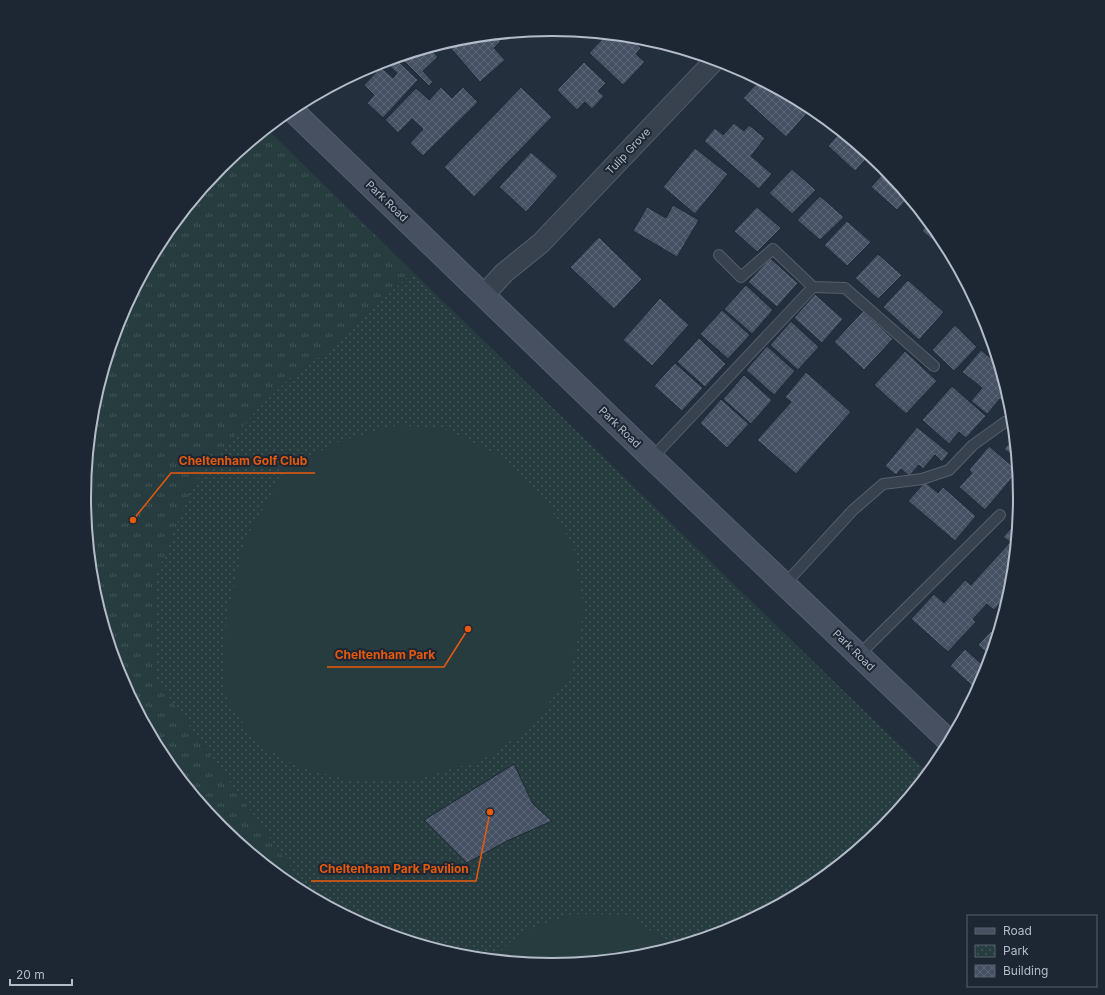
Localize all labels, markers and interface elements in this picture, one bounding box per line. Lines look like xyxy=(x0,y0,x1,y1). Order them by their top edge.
street label: Tulip Grove xyxy=(603,125,653,177)
street label: Park Road xyxy=(363,177,411,225)
street label: Park Road xyxy=(596,403,644,451)
callout: Cheltenham Golf Club xyxy=(171,449,315,473)
text: Cheltenham Golf Club xyxy=(179,453,308,468)
street label: Park Road xyxy=(830,626,878,674)
callout: Cheltenham Park xyxy=(327,643,444,667)
text: Cheltenham Park xyxy=(335,647,435,662)
callout: Cheltenham Park Pavilion xyxy=(311,857,476,881)
text: Cheltenham Park Pavilion xyxy=(319,861,469,876)
legend xyxy=(967,915,1097,987)
text: Road xyxy=(1003,923,1032,938)
text: Park xyxy=(1003,943,1029,958)
scale bar xyxy=(10,961,72,987)
text: Building xyxy=(1003,963,1048,978)
text: 20 m xyxy=(16,967,45,982)

